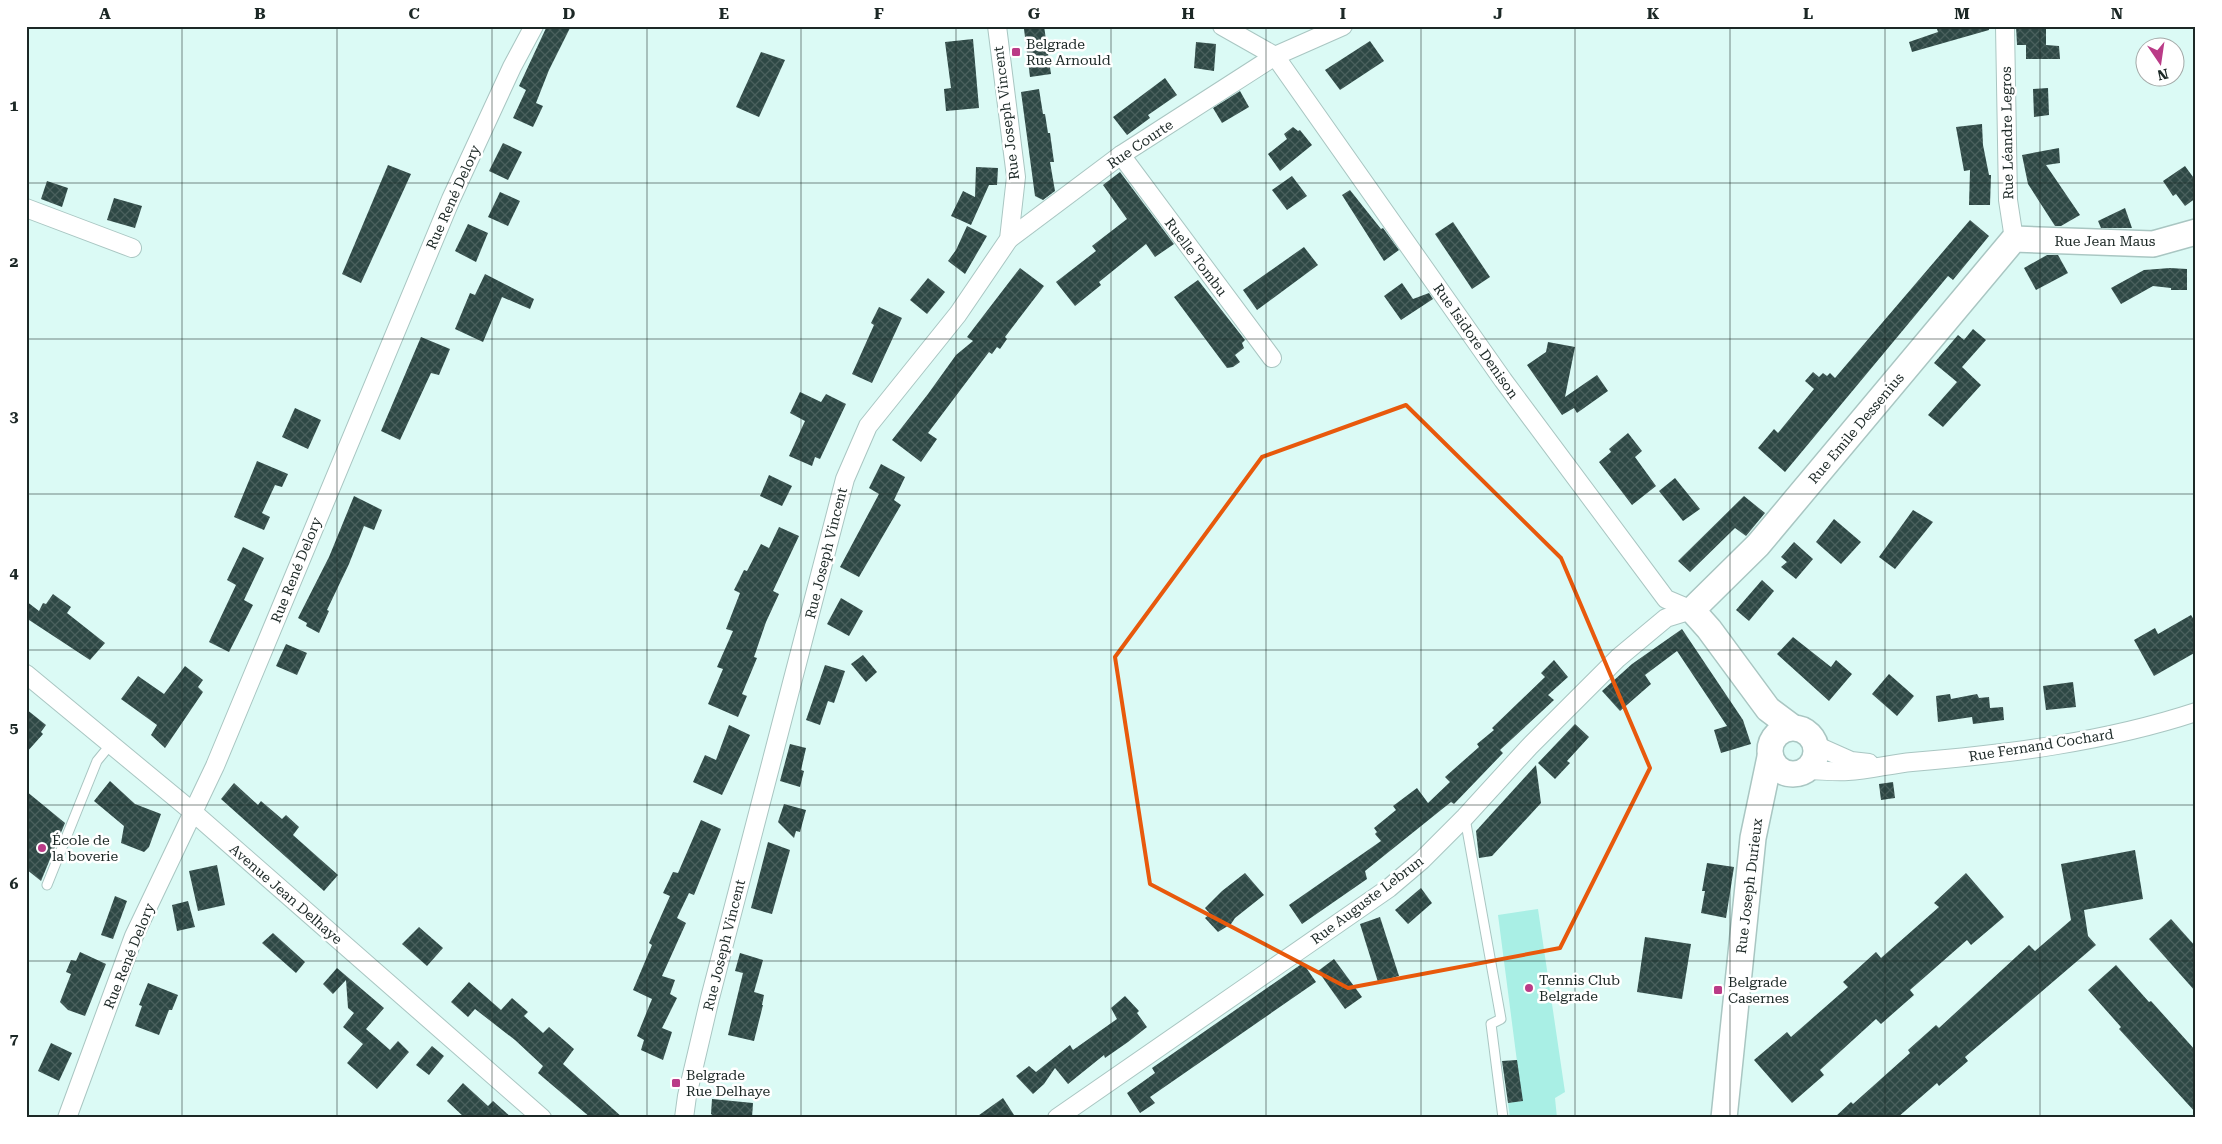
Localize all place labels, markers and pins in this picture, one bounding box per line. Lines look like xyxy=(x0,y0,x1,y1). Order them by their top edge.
place label: Belgrade Rue Arnould xyxy=(1026,36,1111,68)
marker: Belgrade Rue Arnould xyxy=(1010,46,1022,58)
place label: École de la boverie xyxy=(52,832,119,864)
marker: École de la boverie xyxy=(36,842,48,854)
place label: Tennis Club Belgrade xyxy=(1539,972,1620,1004)
place label: Belgrade Casernes xyxy=(1728,974,1789,1006)
marker: Tennis Club Belgrade xyxy=(1523,982,1535,994)
marker: Belgrade Casernes xyxy=(1712,984,1724,996)
place label: Belgrade Rue Delhaye xyxy=(686,1067,770,1099)
marker: Belgrade Rue Delhaye xyxy=(670,1077,682,1089)

